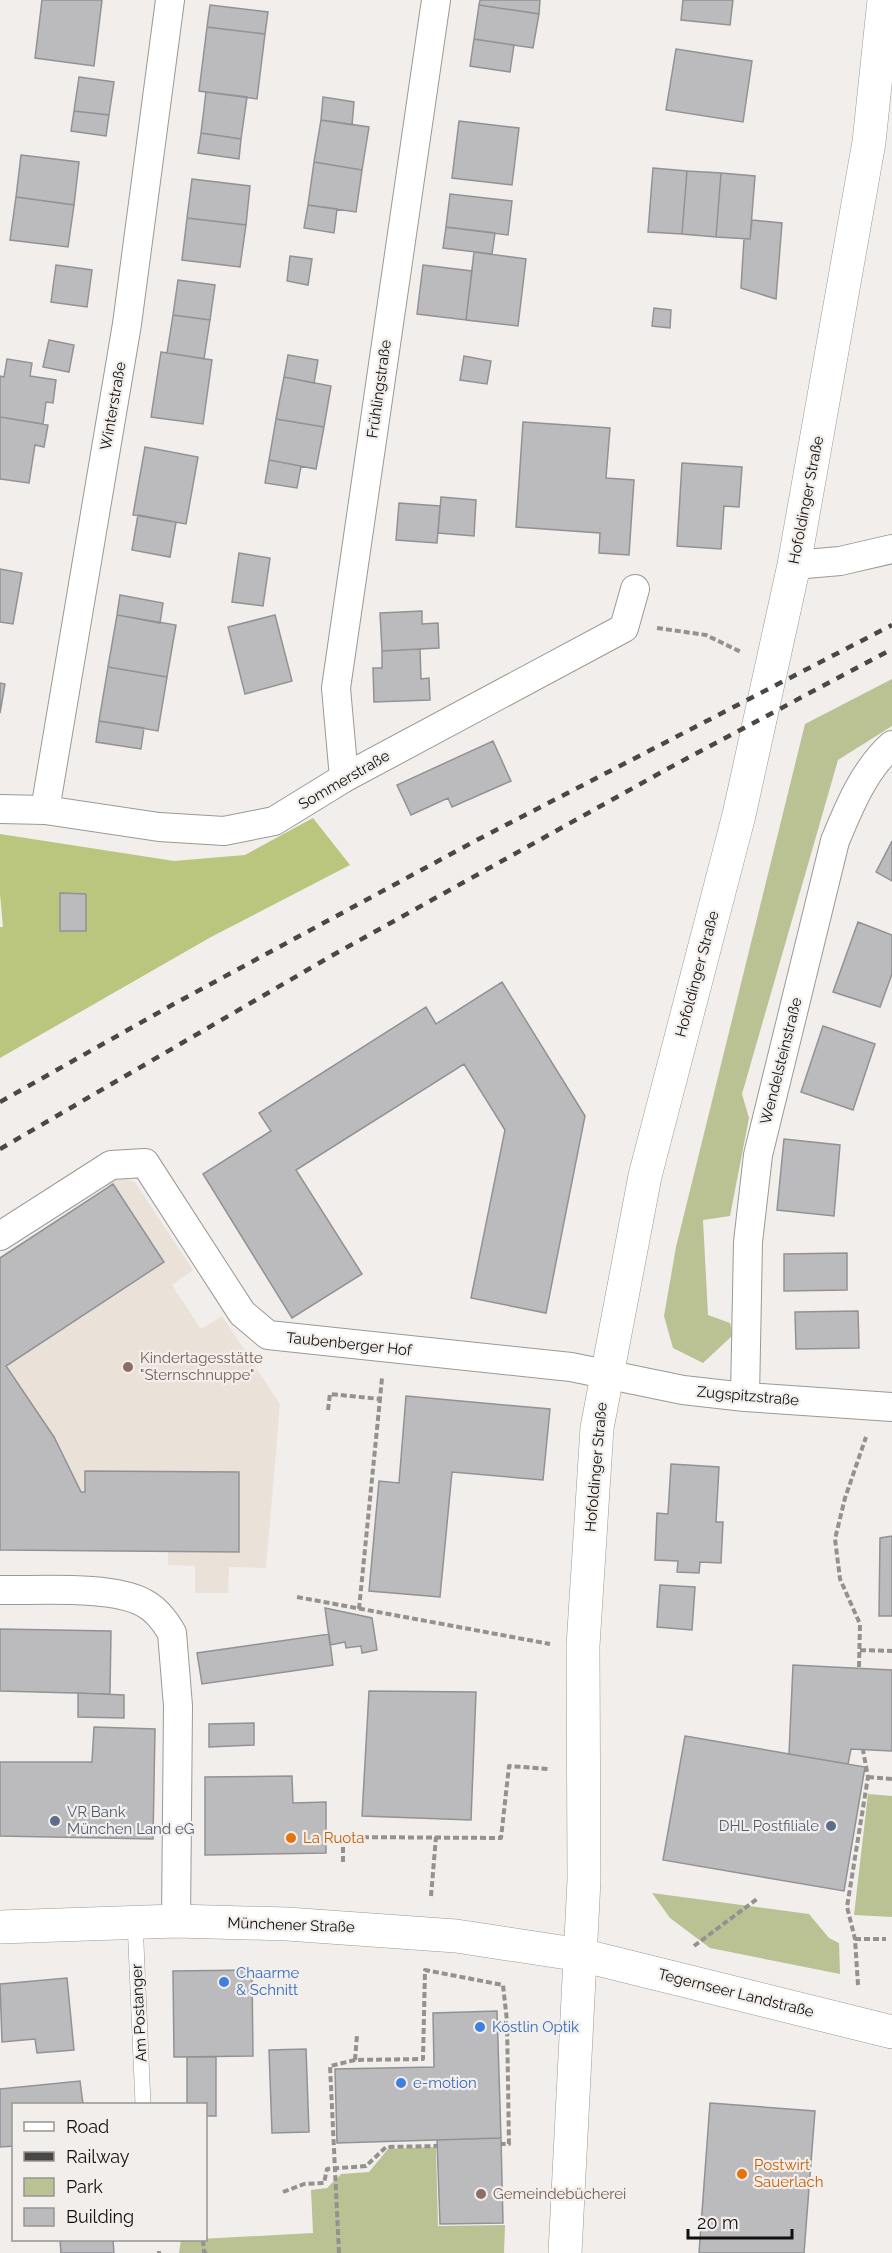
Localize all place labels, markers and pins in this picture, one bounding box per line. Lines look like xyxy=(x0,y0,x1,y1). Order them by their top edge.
place label: Kindertagesstätte "Sternschnuppe" xyxy=(140,1349,263,1384)
marker: Kindertagesstätte "Sternschnuppe" xyxy=(121,1360,135,1374)
place label: VR Bank München Land eG xyxy=(67,1803,195,1838)
marker: VR Bank München Land eG xyxy=(48,1814,62,1828)
place label: DHL Postfiliale xyxy=(719,1817,819,1835)
marker: DHL Postfiliale xyxy=(824,1819,838,1833)
place label: La Ruota xyxy=(303,1829,364,1847)
marker: La Ruota xyxy=(284,1831,298,1845)
place label: Chaarme & Schnitt xyxy=(236,1964,299,1999)
marker: Chaarme & Schnitt xyxy=(217,1975,231,1989)
place label: Köstlin Optik xyxy=(492,2018,579,2036)
marker: Köstlin Optik xyxy=(473,2020,487,2034)
place label: e-motion xyxy=(413,2074,477,2092)
marker: e-motion xyxy=(394,2076,408,2090)
place label: Postwirt Sauerlach xyxy=(754,2156,824,2191)
marker: Postwirt Sauerlach xyxy=(735,2167,749,2181)
place label: Gemeindebücherei xyxy=(493,2185,626,2203)
marker: Gemeindebücherei xyxy=(474,2187,488,2201)

